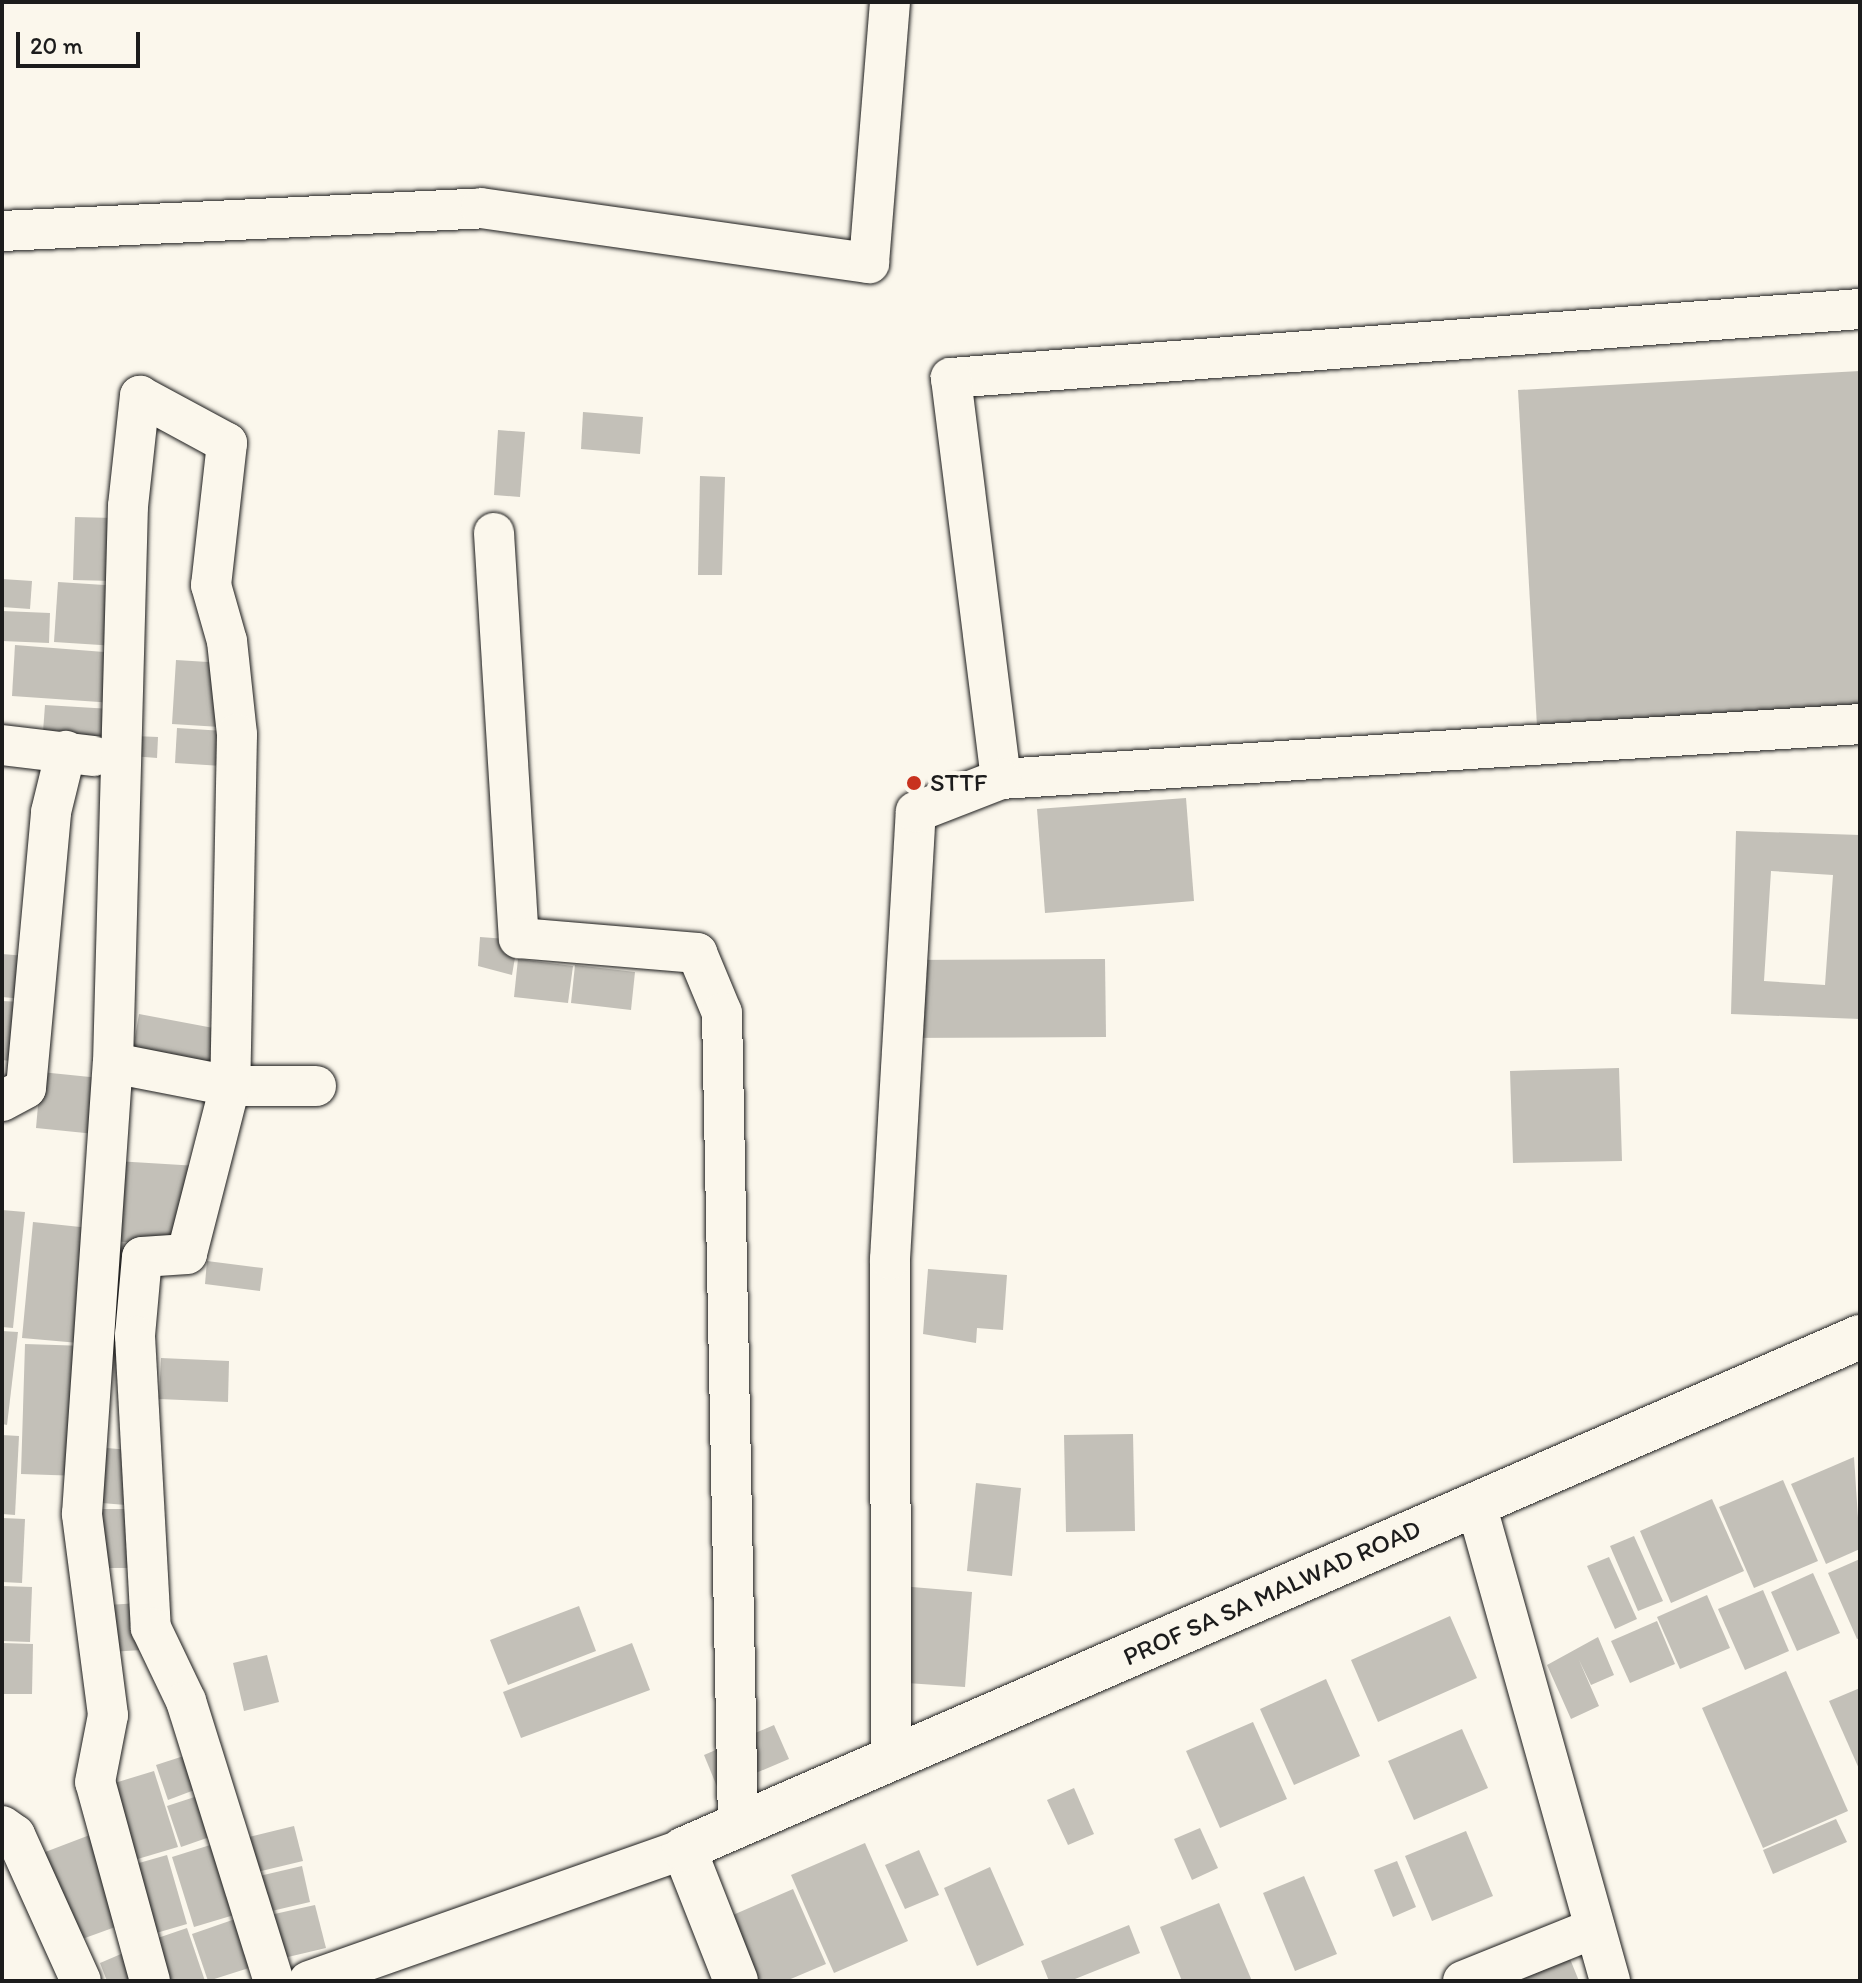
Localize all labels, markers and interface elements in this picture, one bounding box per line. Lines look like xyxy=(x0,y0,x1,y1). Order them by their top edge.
scale bar xyxy=(20,16,144,66)
text: 20 m xyxy=(30,31,83,60)
place label: STTF xyxy=(930,767,987,799)
marker: STTF xyxy=(905,774,923,792)
street label: PROF SA SA MALWAD ROAD xyxy=(1118,1513,1426,1673)

